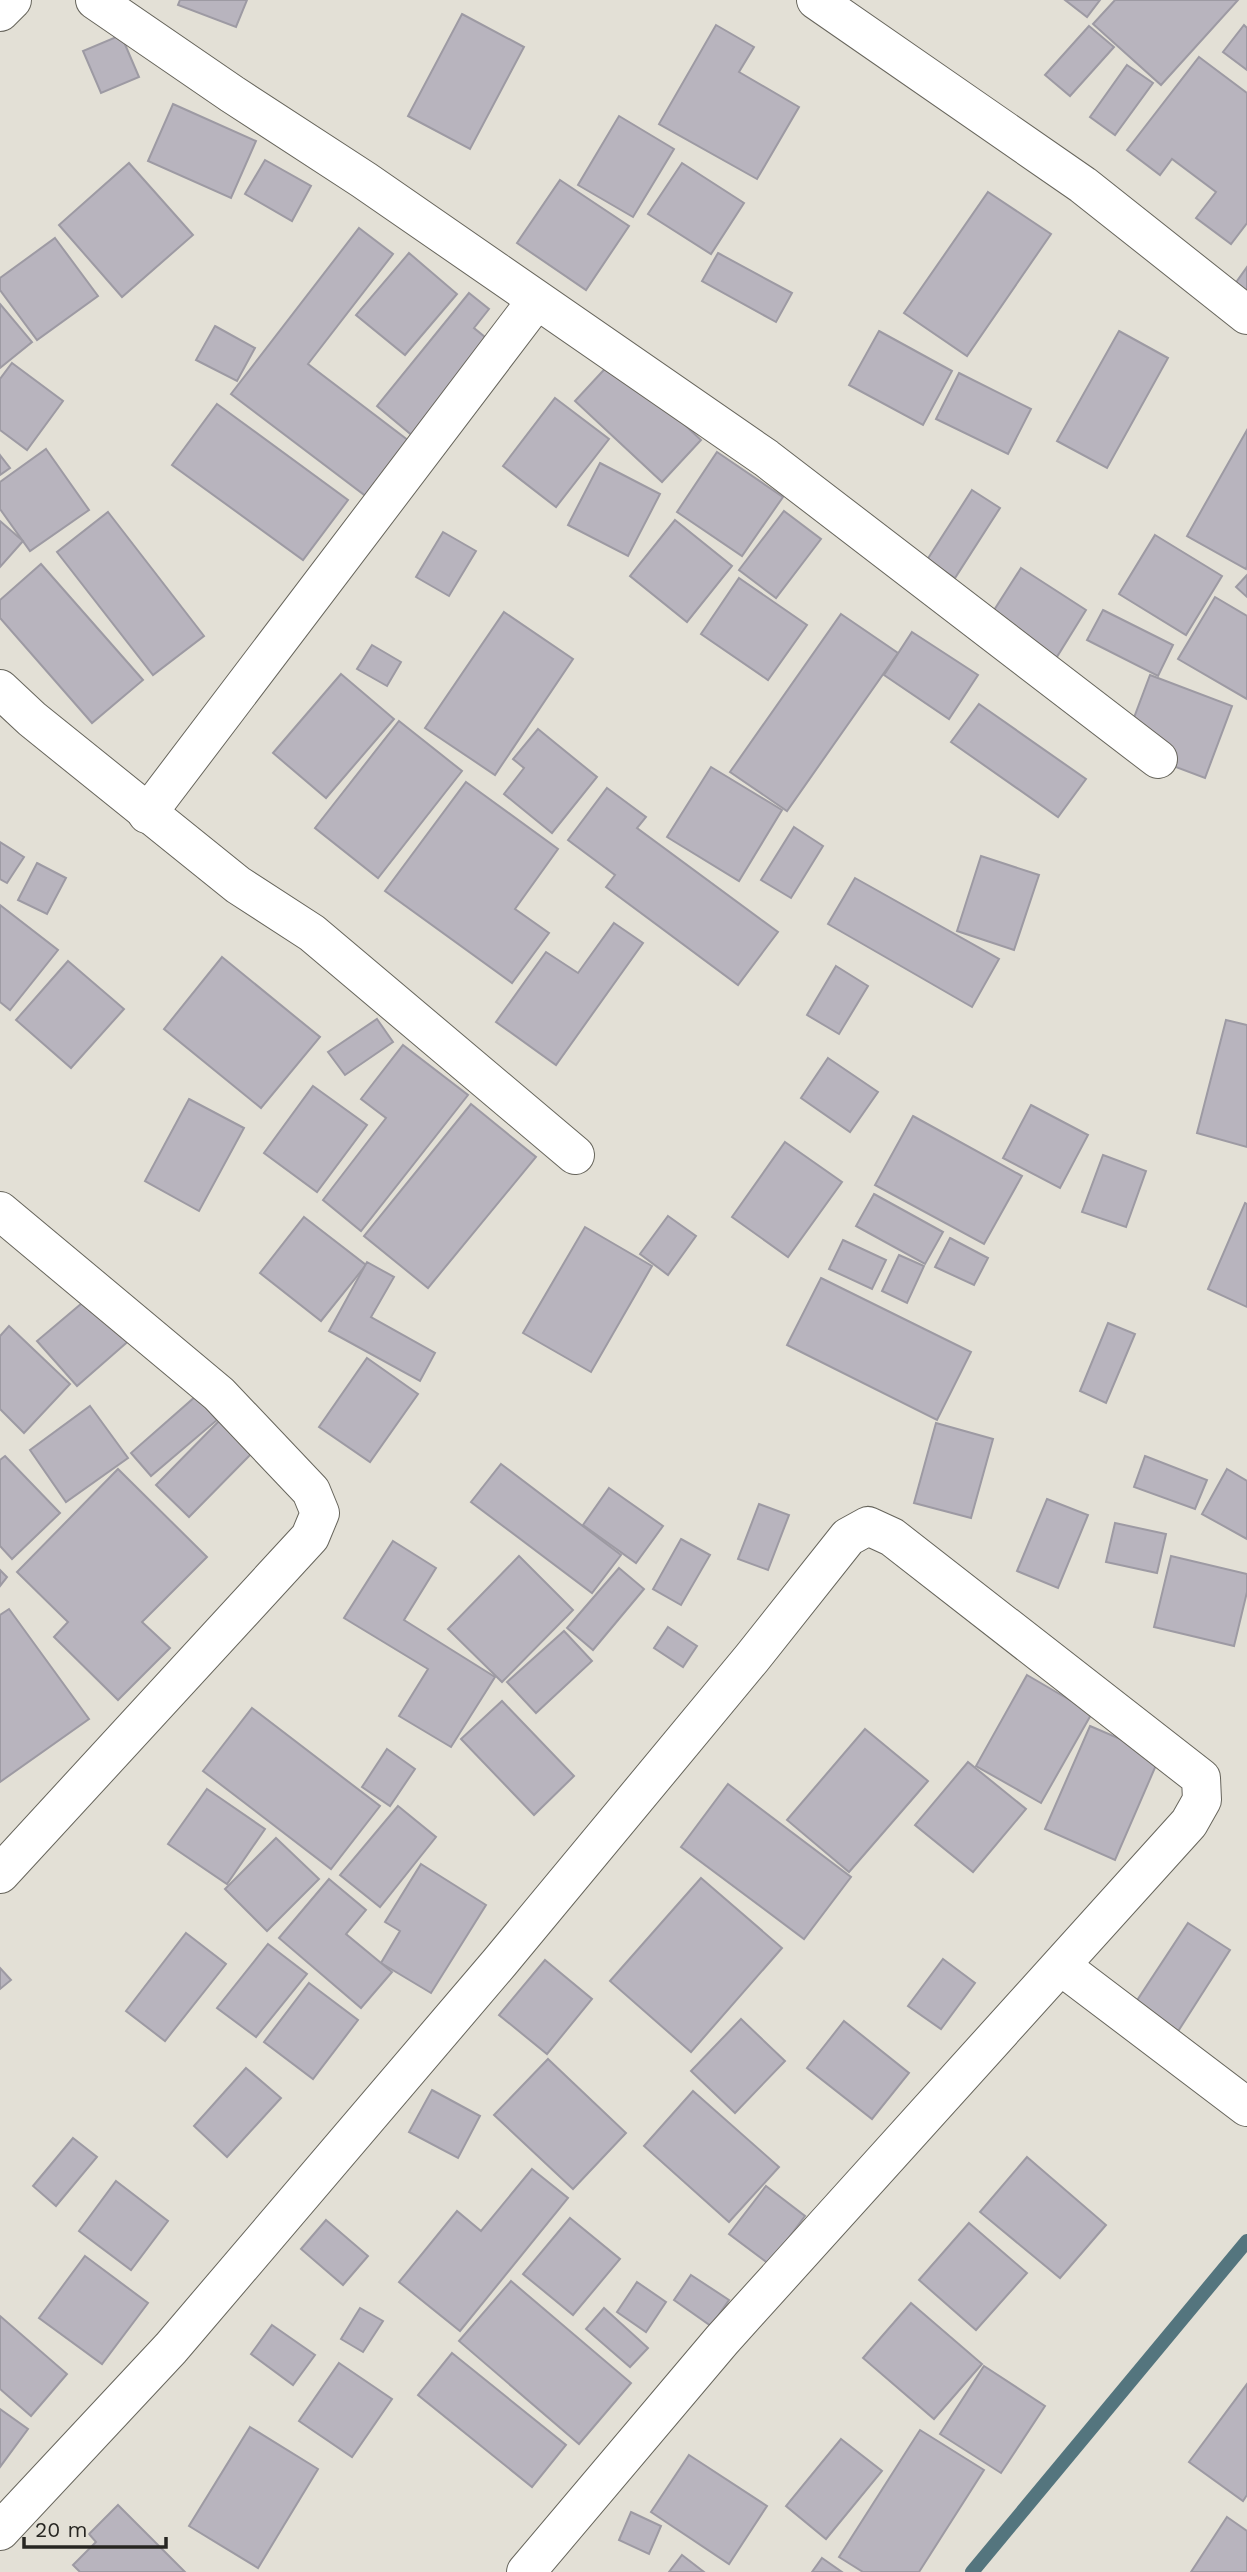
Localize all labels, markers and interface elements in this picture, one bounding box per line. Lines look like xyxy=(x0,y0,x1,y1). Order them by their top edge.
scale bar xyxy=(24,2506,166,2550)
text: 20 m xyxy=(35,2517,87,2542)

